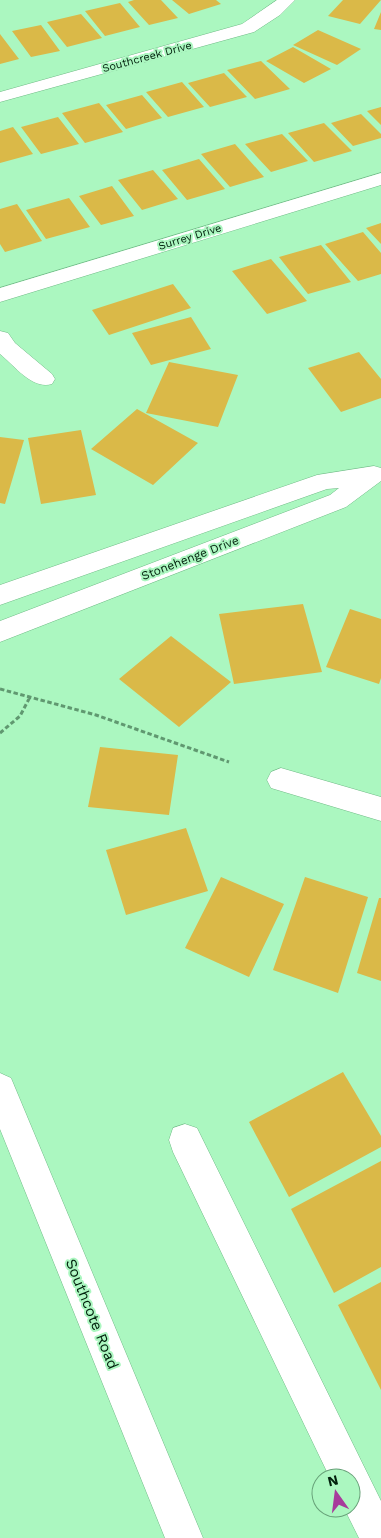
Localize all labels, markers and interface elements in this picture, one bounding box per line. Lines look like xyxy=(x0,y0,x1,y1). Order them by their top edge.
street label: Southcreek Drive xyxy=(101,39,193,75)
street label: Surrey Drive xyxy=(157,221,223,253)
street label: Stonehenge Drive xyxy=(139,533,241,583)
street label: Southcote Road xyxy=(62,1256,122,1372)
north arrow xyxy=(311,1468,361,1518)
text: N xyxy=(326,1471,340,1489)

